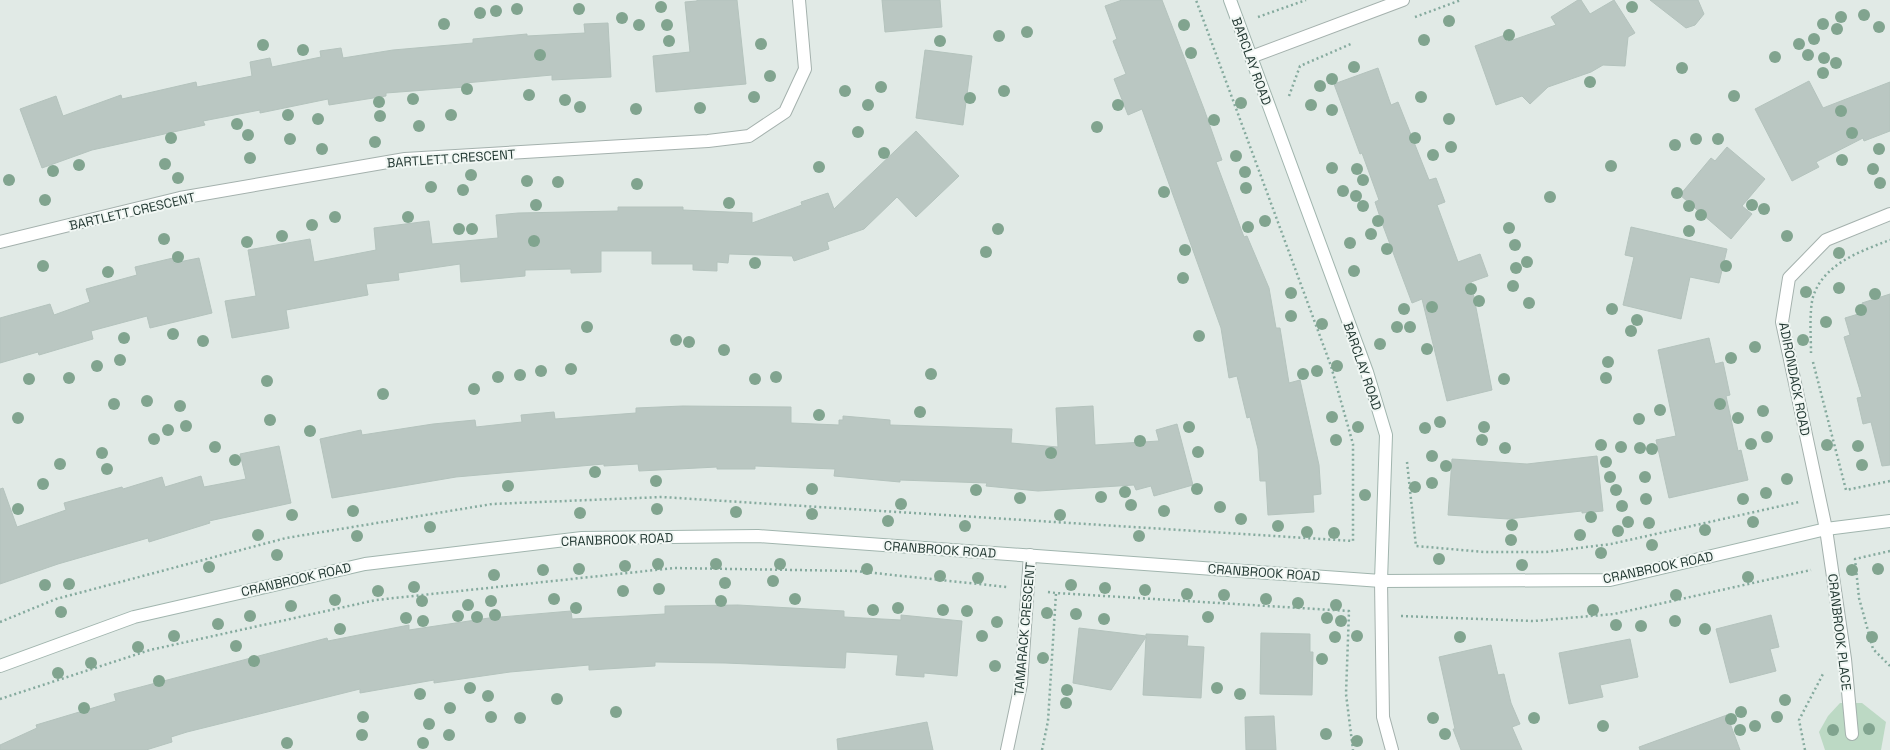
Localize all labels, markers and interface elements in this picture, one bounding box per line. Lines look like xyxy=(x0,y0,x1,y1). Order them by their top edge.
street label: BARCLAY ROAD xyxy=(1228,15,1275,107)
street label: BARTLETT CRESCENT xyxy=(386,145,516,171)
street label: BARTLETT CRESCENT xyxy=(67,189,197,234)
street label: BARCLAY ROAD xyxy=(1339,320,1386,413)
street label: ADIRONDACK ROAD xyxy=(1775,321,1814,437)
street label: CRANBROOK ROAD xyxy=(561,529,673,550)
street label: CRANBROOK ROAD xyxy=(883,537,997,562)
street label: CRANBROOK ROAD xyxy=(1601,547,1715,587)
street label: CRANBROOK ROAD xyxy=(239,559,353,600)
street label: CRANBROOK ROAD xyxy=(1207,560,1321,585)
street label: TAMARACK CRESCENT xyxy=(1010,561,1039,697)
street label: CRANBROOK PLACE xyxy=(1824,573,1855,691)

